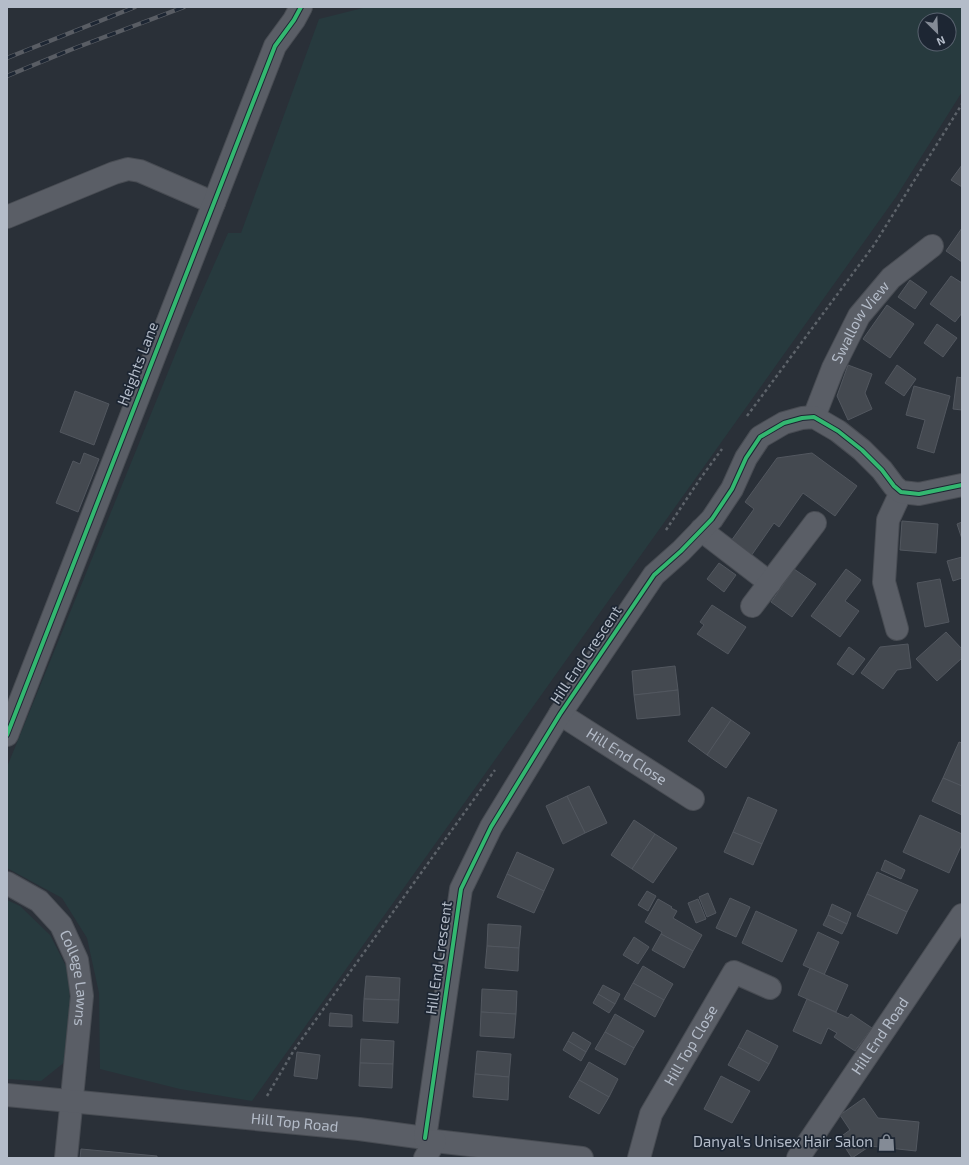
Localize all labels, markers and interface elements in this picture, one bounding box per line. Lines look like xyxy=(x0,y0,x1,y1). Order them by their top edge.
north arrow xyxy=(917,12,957,52)
text: N xyxy=(935,34,948,49)
street label: Swallow View xyxy=(827,277,893,366)
street label: Heights Lane xyxy=(113,319,161,408)
street label: Hill End Crescent xyxy=(546,602,625,707)
street label: Hill End Close xyxy=(583,723,671,788)
street label: Hill End Crescent xyxy=(421,900,455,1016)
street label: College Lawns xyxy=(56,927,92,1027)
street label: Hill End Road xyxy=(847,994,912,1078)
street label: Hill Top Close xyxy=(660,1001,721,1088)
street label: Hill Top Road xyxy=(250,1109,339,1135)
place label: Danyal's Unisex Hair Salon xyxy=(693,1132,873,1150)
shop icon: Danyal's Unisex Hair Salon xyxy=(876,1132,896,1152)

